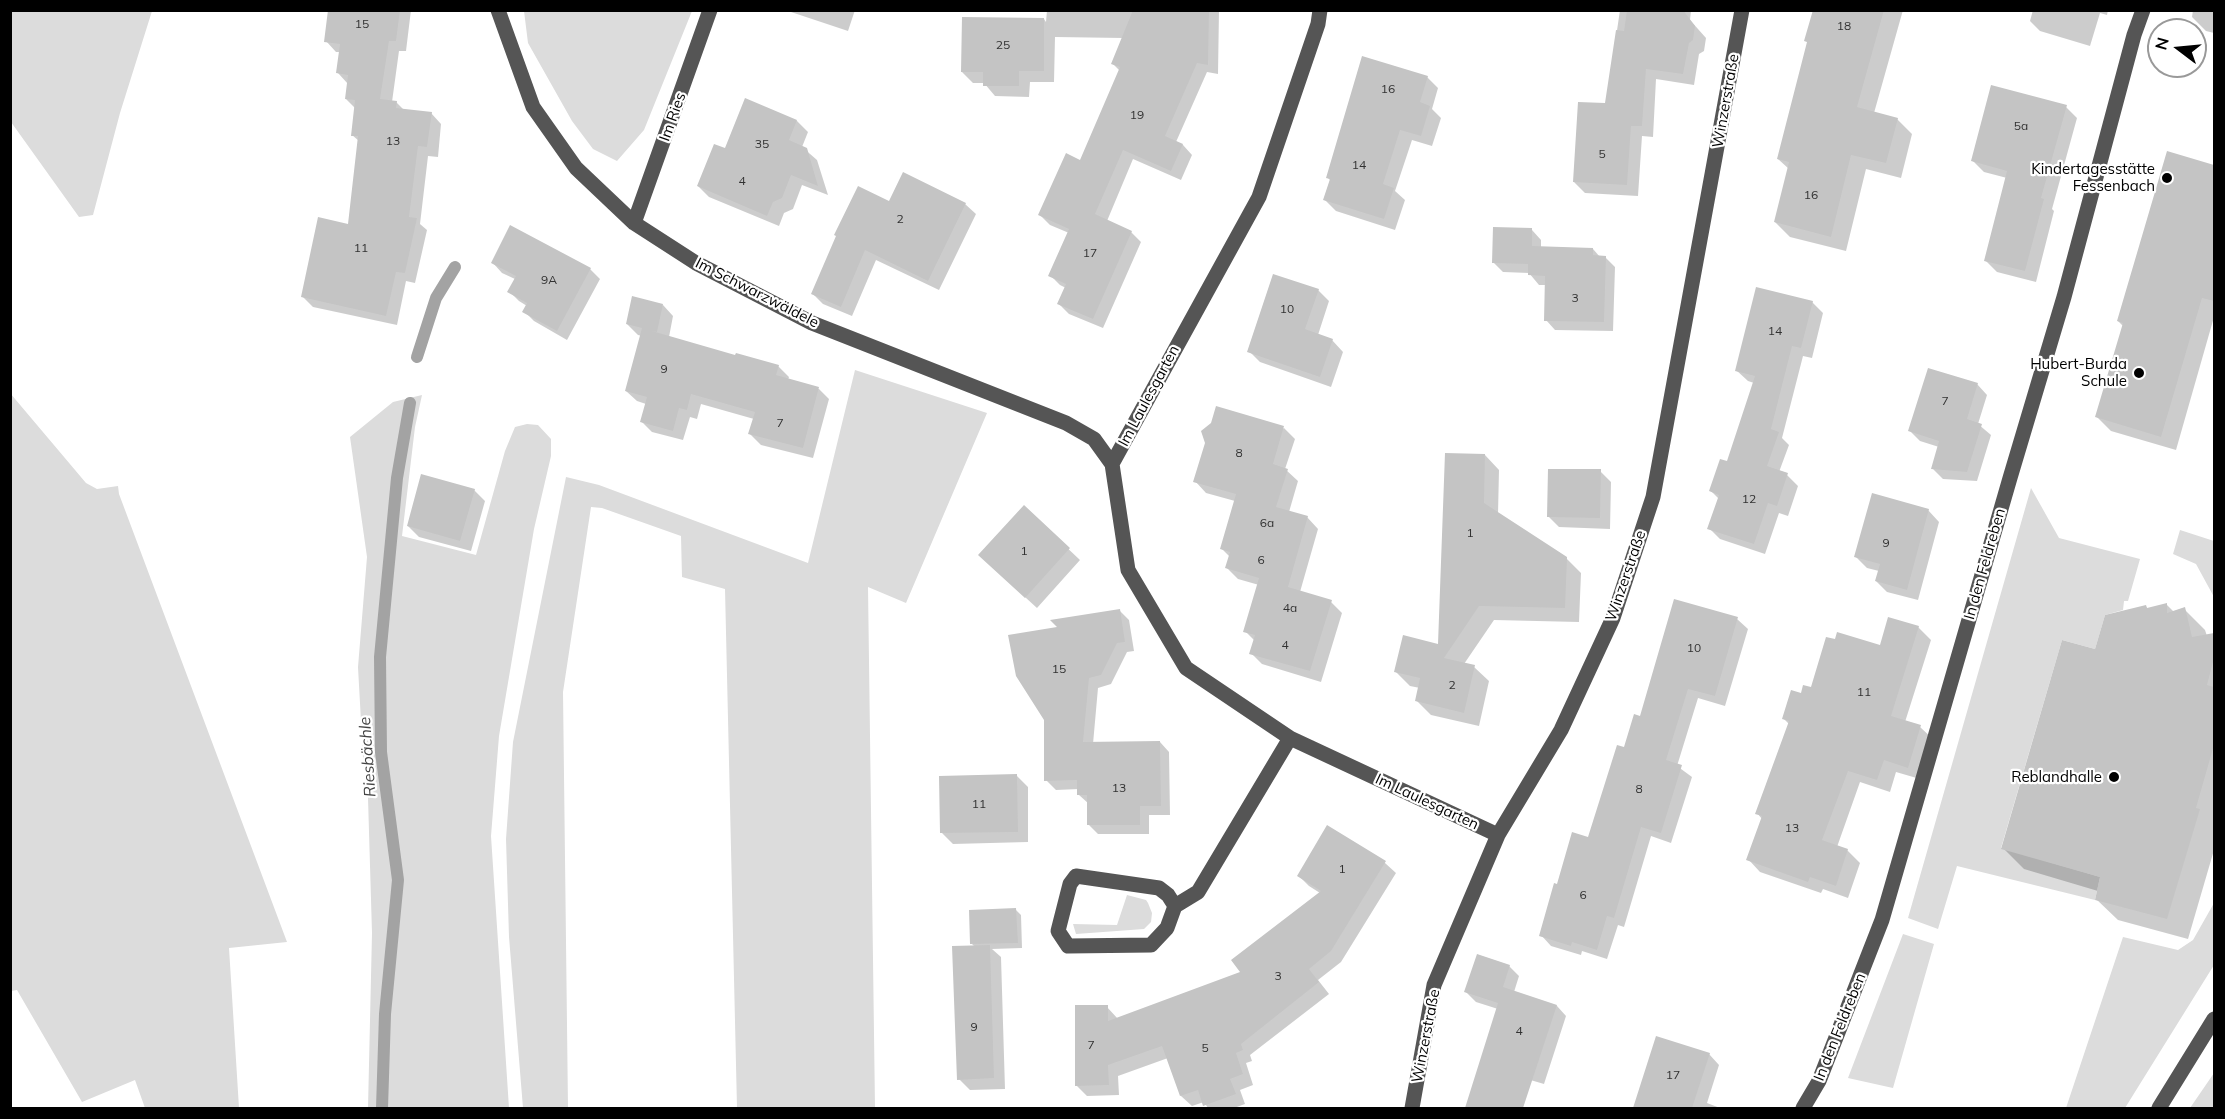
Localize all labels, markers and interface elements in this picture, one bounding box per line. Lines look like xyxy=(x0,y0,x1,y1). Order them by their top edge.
house number: 15 xyxy=(355,17,369,31)
north arrow xyxy=(2147,18,2207,78)
house number: 18 xyxy=(1837,19,1851,33)
text: N xyxy=(2150,35,2173,52)
house number: 25 xyxy=(996,38,1010,52)
street label: Winzerstraße xyxy=(1709,53,1743,149)
house number: 16 xyxy=(1381,82,1395,96)
street label: Im Ries xyxy=(656,90,690,144)
house number: 19 xyxy=(1130,108,1144,122)
house number: 5a xyxy=(2014,119,2028,133)
house number: 13 xyxy=(386,134,400,148)
house number: 35 xyxy=(755,137,769,151)
house number: 5 xyxy=(1598,147,1606,161)
house number: 14 xyxy=(1352,158,1366,172)
place label: Kindertagesstätte Fessenbach xyxy=(2031,160,2155,195)
marker: Kindertagesstätte Fessenbach xyxy=(2160,171,2174,185)
house number: 4 xyxy=(738,174,746,188)
house number: 16 xyxy=(1804,188,1818,202)
house number: 2 xyxy=(896,212,904,226)
house number: 11 xyxy=(354,241,368,255)
house number: 17 xyxy=(1083,246,1097,260)
street label: Im Schwarzwäldele xyxy=(692,254,822,332)
house number: 9A xyxy=(541,273,557,287)
house number: 3 xyxy=(1571,291,1579,305)
house number: 10 xyxy=(1280,302,1294,316)
house number: 14 xyxy=(1768,324,1782,338)
street label: Im Laulesgarten xyxy=(1115,342,1183,450)
place label: Hubert-Burda Schule xyxy=(2030,355,2127,390)
house number: 9 xyxy=(660,362,668,376)
marker: Hubert-Burda Schule xyxy=(2132,366,2146,380)
house number: 7 xyxy=(1941,394,1949,408)
house number: 7 xyxy=(776,416,784,430)
house number: 8 xyxy=(1235,446,1243,460)
house number: 12 xyxy=(1742,492,1756,506)
street label: In den Feldreben xyxy=(1961,506,2009,622)
house number: 6a xyxy=(1260,516,1274,530)
house number: 1 xyxy=(1466,526,1474,540)
street label: Winzerstraße xyxy=(1602,528,1650,624)
house number: 9 xyxy=(1882,536,1890,550)
house number: 1 xyxy=(1020,544,1028,558)
house number: 6 xyxy=(1257,553,1265,567)
house number: 4a xyxy=(1283,601,1297,615)
house number: 4 xyxy=(1281,638,1289,652)
house number: 10 xyxy=(1687,641,1701,655)
house number: 15 xyxy=(1052,662,1066,676)
house number: 2 xyxy=(1448,678,1456,692)
house number: 11 xyxy=(1857,685,1871,699)
water label: Riesbächle xyxy=(356,716,380,798)
place label: Reblandhalle xyxy=(2011,768,2102,786)
street label: Im Laulesgarten xyxy=(1372,770,1482,834)
marker: Reblandhalle xyxy=(2107,770,2121,784)
house number: 13 xyxy=(1112,781,1126,795)
house number: 8 xyxy=(1635,782,1643,796)
house number: 11 xyxy=(972,797,986,811)
house number: 13 xyxy=(1785,821,1799,835)
house number: 1 xyxy=(1338,862,1346,876)
house number: 6 xyxy=(1579,888,1587,902)
house number: 3 xyxy=(1274,969,1282,983)
street label: In den Feldreben xyxy=(1810,970,1870,1084)
street label: Winzerstraße xyxy=(1408,988,1444,1084)
house number: 9 xyxy=(970,1020,978,1034)
house number: 4 xyxy=(1515,1024,1523,1038)
house number: 7 xyxy=(1087,1038,1095,1052)
house number: 5 xyxy=(1201,1041,1209,1055)
house number: 17 xyxy=(1666,1068,1680,1082)

